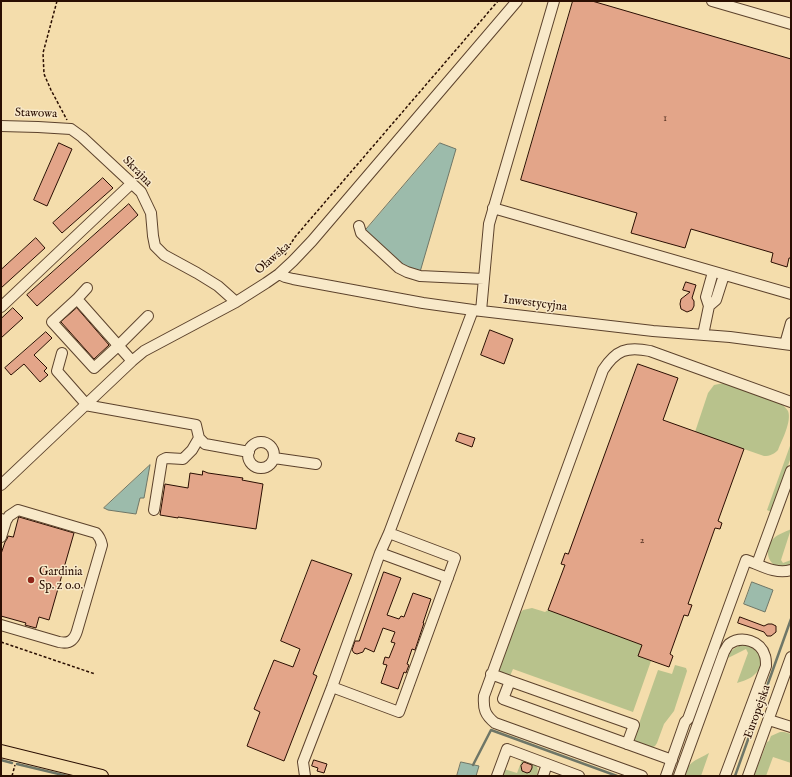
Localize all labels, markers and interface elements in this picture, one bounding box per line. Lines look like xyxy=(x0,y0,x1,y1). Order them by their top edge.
street label: Stawowa xyxy=(15,106,57,122)
house number: 1 xyxy=(663,113,667,125)
street label: Skrajna xyxy=(119,154,155,190)
street label: Oławska xyxy=(252,240,294,278)
street label: Inwestycyjna xyxy=(502,293,568,315)
house number: 2 xyxy=(640,535,644,547)
place label: Gardinia Sp. z o.o. xyxy=(39,566,83,594)
marker: Gardinia Sp. z o.o. xyxy=(26,575,36,585)
street label: Europejska xyxy=(742,683,774,741)

